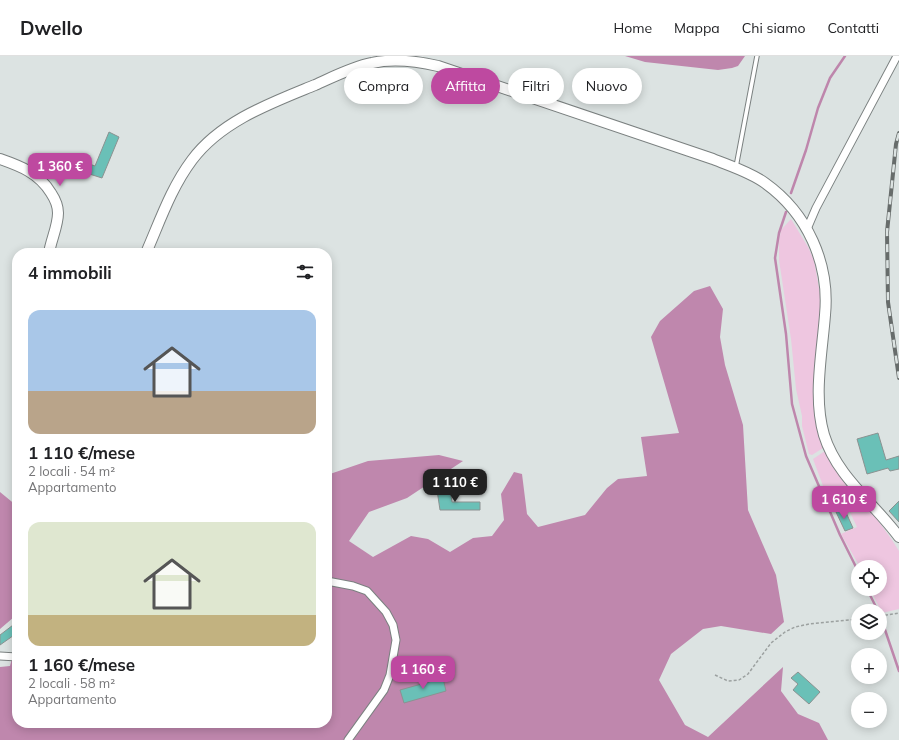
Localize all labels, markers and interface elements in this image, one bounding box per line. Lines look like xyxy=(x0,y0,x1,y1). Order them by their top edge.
text: Dwello xyxy=(20,16,83,40)
text: Home xyxy=(613,19,652,37)
text: Mappa xyxy=(674,19,720,37)
text: Chi siamo xyxy=(742,19,805,37)
text: Contatti xyxy=(827,19,879,37)
chip: Compra xyxy=(344,68,423,104)
chip: Affitta xyxy=(431,68,500,104)
chip: Filtri xyxy=(508,68,564,104)
chip: Nuovo xyxy=(572,68,642,104)
pin: 1 360 € xyxy=(23,153,97,187)
text: 1 360 € xyxy=(37,158,83,174)
icon: filters xyxy=(294,261,316,283)
text: 4 immobili xyxy=(28,262,112,283)
icon: home xyxy=(136,336,208,408)
text: 1 110 €/mese xyxy=(28,442,135,463)
text: 2 locali · 54 m² xyxy=(28,463,115,479)
pin: 1 110 € xyxy=(418,469,492,503)
text: 1 110 € xyxy=(432,474,478,490)
text: Appartamento xyxy=(28,479,116,495)
pin: 1 610 € xyxy=(807,486,881,520)
text: 1 610 € xyxy=(821,491,867,507)
icon: home xyxy=(136,548,208,620)
map controls xyxy=(851,560,887,728)
button: locate xyxy=(851,560,887,596)
button: layers xyxy=(851,604,887,640)
button: + xyxy=(851,648,887,684)
text: 1 160 €/mese xyxy=(28,654,135,675)
pin: 1 160 € xyxy=(386,656,460,690)
text: 1 160 € xyxy=(400,661,446,677)
text: 2 locali · 58 m² xyxy=(28,675,115,691)
text: Appartamento xyxy=(28,691,116,707)
button: − xyxy=(851,692,887,728)

